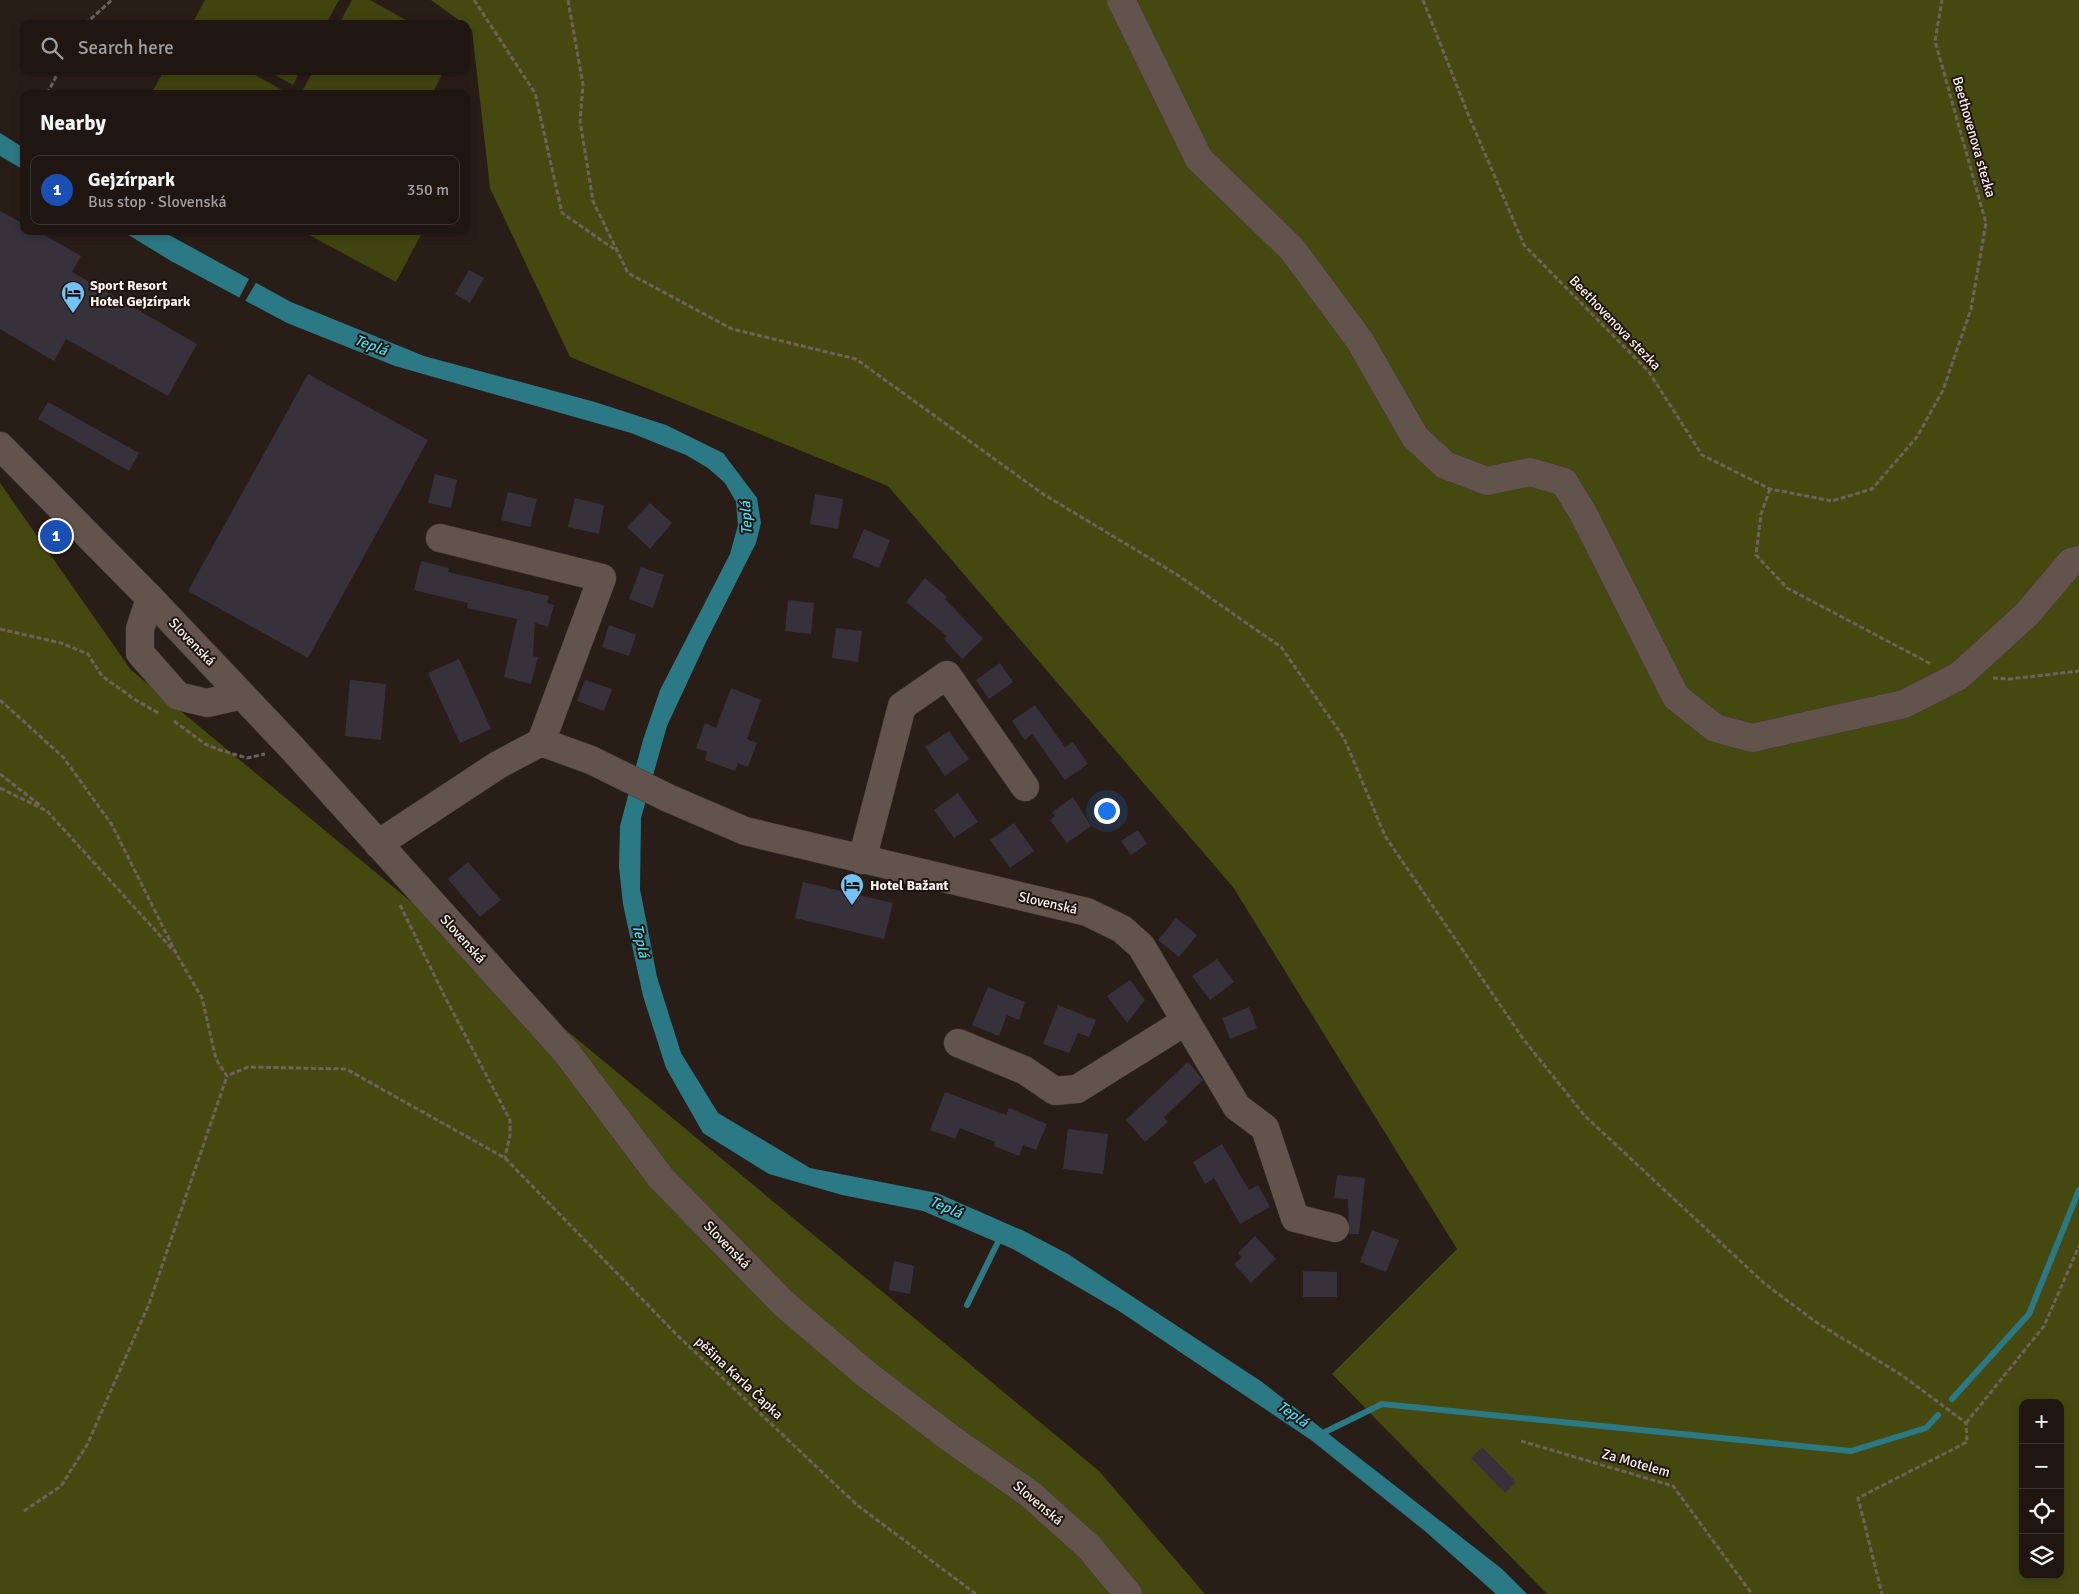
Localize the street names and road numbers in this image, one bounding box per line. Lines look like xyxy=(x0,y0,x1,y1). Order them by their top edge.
street label: Beethovenova stezka xyxy=(1949,75,1999,199)
street label: Beethovenova stezka xyxy=(1565,272,1665,374)
street label: Slovenská xyxy=(165,615,219,669)
street label: Slovenská xyxy=(1017,888,1079,918)
street label: Slovenská xyxy=(437,911,489,967)
street label: Slovenská xyxy=(700,1218,754,1272)
street label: pěšina Karla Čapka xyxy=(691,1333,787,1423)
street label: Za Motelem xyxy=(1600,1445,1672,1481)
street label: Slovenská xyxy=(1010,1477,1066,1529)

